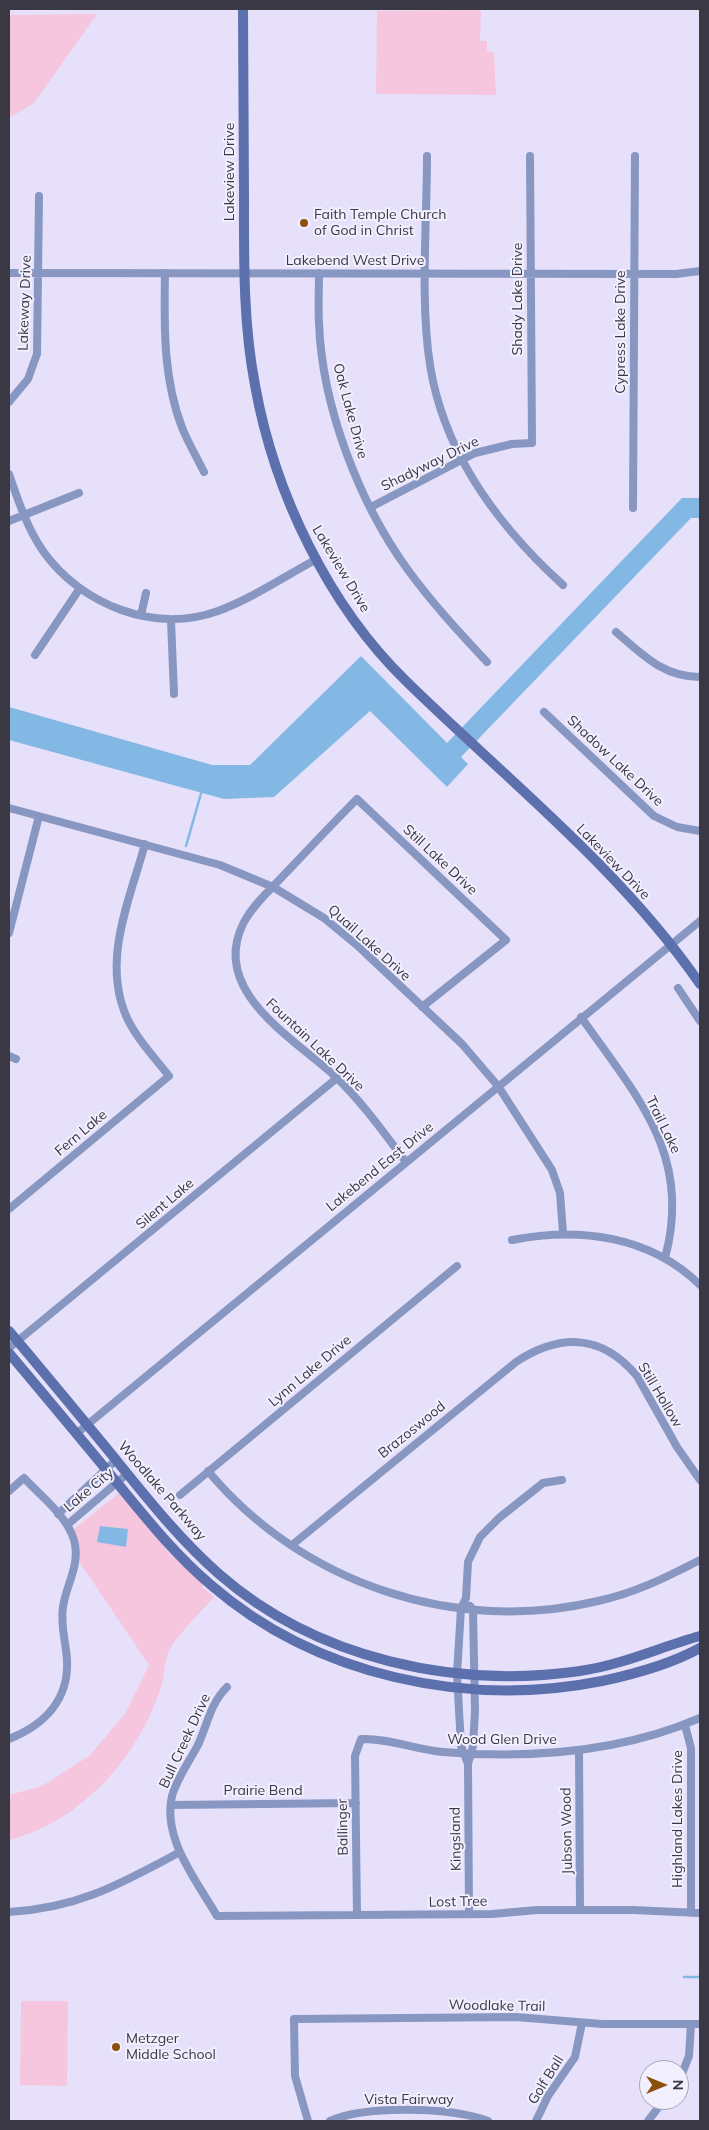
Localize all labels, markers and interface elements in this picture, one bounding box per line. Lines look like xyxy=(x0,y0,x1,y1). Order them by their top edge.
street label: Lakeview Drive xyxy=(222,123,238,221)
place label: Faith Temple Church of God in Christ xyxy=(314,207,446,240)
marker: Faith Temple Church of God in Christ xyxy=(298,217,310,229)
street label: Shady Lake Drive xyxy=(510,243,526,355)
street label: Lakebend West Drive xyxy=(286,253,424,269)
street label: Lakeway Drive xyxy=(15,255,35,351)
street label: Cypress Lake Drive xyxy=(613,270,629,394)
street label: Oak Lake Drive xyxy=(329,361,371,461)
street label: Shadyway Drive xyxy=(378,433,482,495)
street label: Lakeview Drive xyxy=(308,522,374,616)
street label: Shadow Lake Drive xyxy=(563,712,667,810)
street label: Still Lake Drive xyxy=(399,821,481,899)
street label: Lakeview Drive xyxy=(573,821,653,903)
street label: Quail Lake Drive xyxy=(324,901,414,985)
street label: Fountain Lake Drive xyxy=(262,995,368,1095)
street label: Trail Lake xyxy=(642,1094,684,1156)
street label: Fern Lake xyxy=(52,1106,110,1160)
street label: Lakebend East Drive xyxy=(323,1119,437,1215)
street label: Silent Lake xyxy=(133,1175,197,1233)
street label: Lynn Lake Drive xyxy=(265,1332,355,1410)
street label: Still Hollow xyxy=(634,1360,686,1430)
street label: Brazoswood xyxy=(375,1398,449,1462)
street label: Woodlake Parkway xyxy=(114,1438,210,1544)
street label: Lake City xyxy=(61,1464,117,1516)
street label: Bull Creek Drive xyxy=(156,1691,214,1791)
street label: Wood Glen Drive xyxy=(447,1732,557,1748)
street label: Highland Lakes Drive xyxy=(670,1750,686,1888)
street label: Prairie Bend xyxy=(223,1783,303,1799)
street label: Jubson Wood xyxy=(558,1787,576,1875)
street label: Ballinger xyxy=(334,1798,352,1856)
street label: Kingsland xyxy=(447,1807,465,1871)
street label: Lost Tree xyxy=(429,1893,487,1911)
street label: Woodlake Trail xyxy=(449,1997,545,2015)
place label: Metzger Middle School xyxy=(126,2031,216,2064)
marker: Metzger Middle School xyxy=(110,2041,122,2053)
street label: Golf Ball xyxy=(524,2052,568,2108)
north arrow xyxy=(639,2060,689,2110)
text: N xyxy=(669,2080,687,2090)
street label: Vista Fairway xyxy=(364,2092,454,2108)

